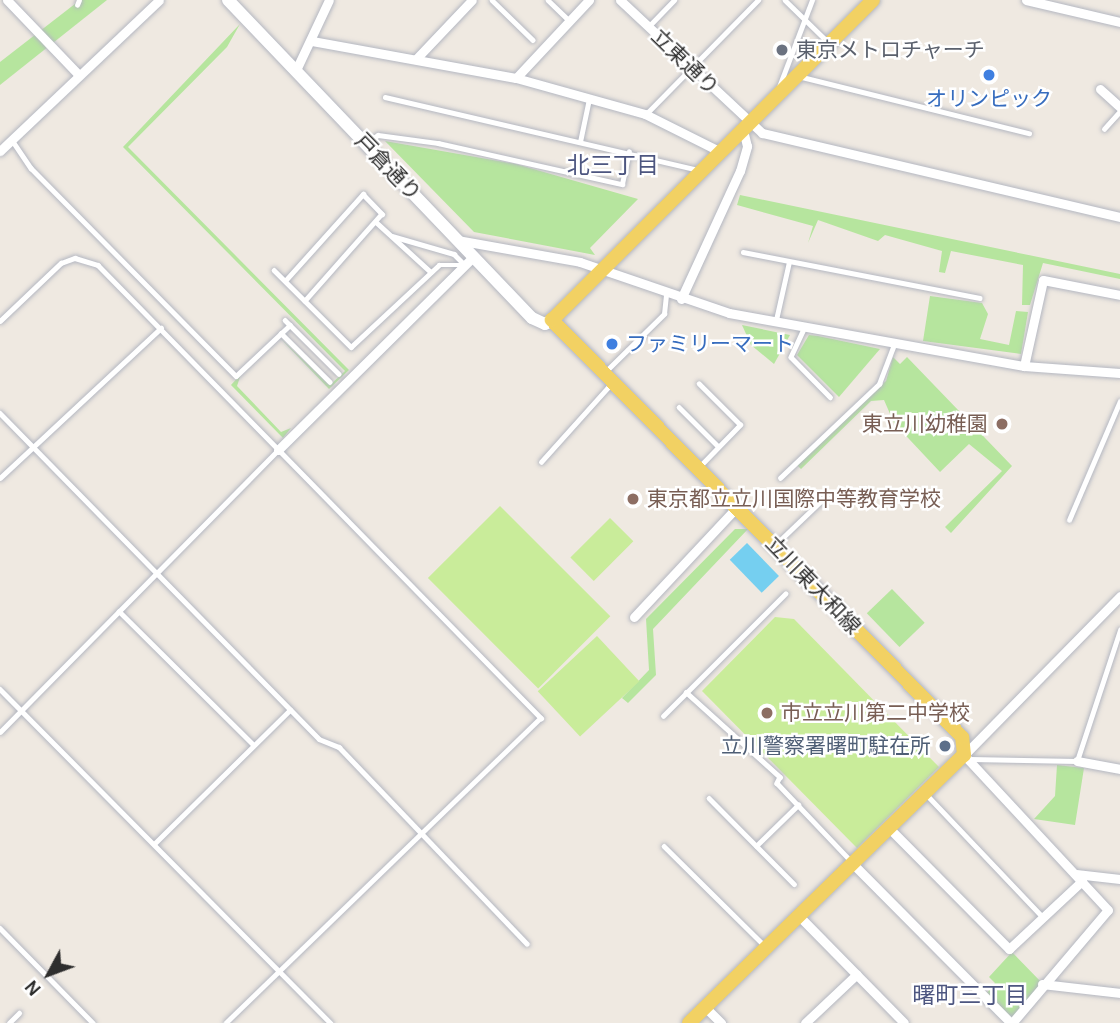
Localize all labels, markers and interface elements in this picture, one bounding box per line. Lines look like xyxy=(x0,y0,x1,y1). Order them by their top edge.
street label: 立東通り xyxy=(646,24,724,100)
place label: 東京メトロチャーチ xyxy=(796,37,985,63)
marker: 東京メトロチャーチ xyxy=(774,42,790,58)
marker: オリンピック xyxy=(981,67,997,83)
place label: オリンピック xyxy=(926,86,1052,112)
street label: 戸倉通り xyxy=(350,128,426,206)
district label: 北三丁目 xyxy=(567,152,659,180)
place label: ファミリーマート xyxy=(626,331,794,357)
marker: ファミリーマート xyxy=(604,336,620,352)
place label: 東立川幼稚園 xyxy=(862,411,988,437)
marker: 東立川幼稚園 xyxy=(994,416,1010,432)
place label: 東京都立立川国際中等教育学校 xyxy=(647,486,941,512)
marker: 東京都立立川国際中等教育学校 xyxy=(625,491,641,507)
street label: 立川東大和線 xyxy=(760,531,866,639)
place label: 市立立川第二中学校 xyxy=(781,700,970,726)
marker: 市立立川第二中学校 xyxy=(759,705,775,721)
place label: 立川警察署曙町駐在所 xyxy=(721,733,931,759)
marker: 立川警察署曙町駐在所 xyxy=(937,738,953,754)
north arrow xyxy=(14,939,84,1009)
text: N xyxy=(20,975,46,1000)
district label: 曙町三丁目 xyxy=(913,982,1027,1010)

